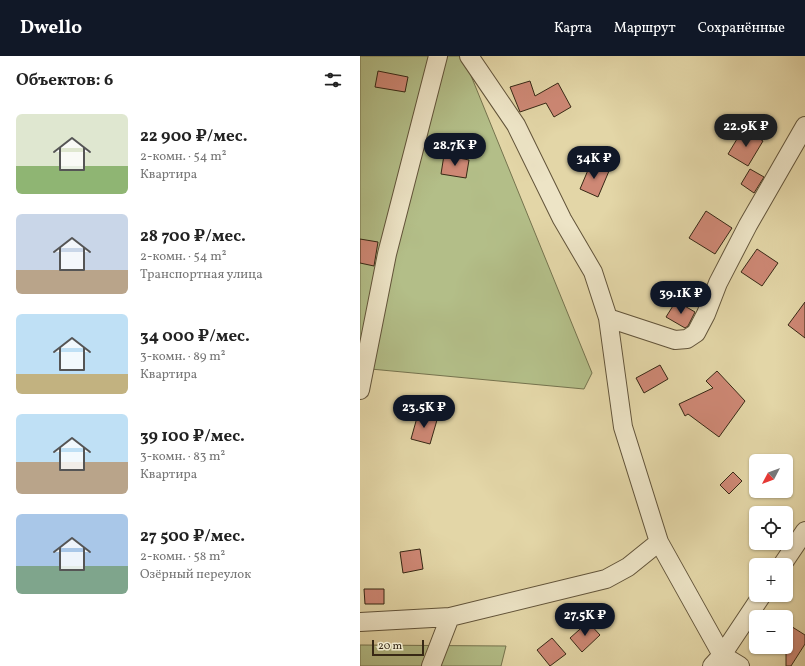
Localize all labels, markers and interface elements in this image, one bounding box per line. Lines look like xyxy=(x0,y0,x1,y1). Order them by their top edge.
text: Dwello xyxy=(20,15,82,41)
text: Карта xyxy=(554,19,592,38)
text: Маршрут xyxy=(614,19,676,38)
text: Сохранённые xyxy=(698,19,785,38)
text: Объектов: 6 xyxy=(16,69,113,92)
icon: filters xyxy=(322,69,344,91)
pin: 22.9K ₽ xyxy=(709,114,783,148)
text: 22.9K ₽ xyxy=(723,118,769,136)
text: 22 900 ₽/мес. xyxy=(140,125,247,148)
icon: home xyxy=(48,130,96,178)
pin: 28.7K ₽ xyxy=(418,133,492,167)
text: 28.7K ₽ xyxy=(433,137,477,155)
pin: 34K ₽ xyxy=(566,146,622,180)
text: 2-комн. · 54 m² xyxy=(140,148,226,166)
text: 34K ₽ xyxy=(576,150,612,168)
text: Квартира xyxy=(140,166,197,184)
text: 28 700 ₽/мес. xyxy=(140,225,246,248)
icon: home xyxy=(48,230,96,278)
text: 2-комн. · 54 m² xyxy=(140,248,226,266)
text: Транспортная улица xyxy=(140,266,263,284)
pin: 39.1K ₽ xyxy=(644,281,718,315)
text: 39.1K ₽ xyxy=(659,285,703,303)
text: 34 000 ₽/мес. xyxy=(140,325,250,348)
icon: home xyxy=(48,330,96,378)
text: 3-комн. · 89 m² xyxy=(140,348,225,366)
text: Квартира xyxy=(140,366,197,384)
pin: 23.5K ₽ xyxy=(387,395,461,429)
text: 23.5K ₽ xyxy=(402,399,446,417)
text: 39 100 ₽/мес. xyxy=(140,425,245,448)
icon: home xyxy=(48,430,96,478)
text: 3-комн. · 83 m² xyxy=(140,448,225,466)
north arrow xyxy=(749,454,793,498)
map controls xyxy=(749,454,793,654)
text: Квартира xyxy=(140,466,197,484)
button: locate xyxy=(749,506,793,550)
text: 27 500 ₽/мес. xyxy=(140,525,245,548)
icon: home xyxy=(48,530,96,578)
text: 2-комн. · 58 m² xyxy=(140,548,225,566)
button: + xyxy=(749,558,793,602)
text: Озёрный переулок xyxy=(140,566,251,584)
pin: 27.5K ₽ xyxy=(548,603,622,637)
text: 27.5K ₽ xyxy=(564,607,606,625)
button: − xyxy=(749,610,793,654)
scale bar xyxy=(372,638,424,657)
text: 20 m xyxy=(378,639,402,654)

